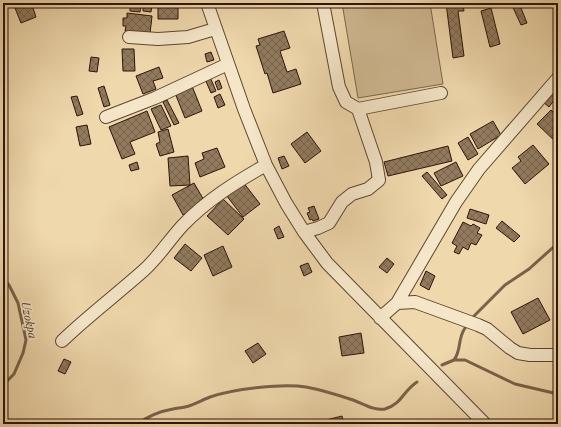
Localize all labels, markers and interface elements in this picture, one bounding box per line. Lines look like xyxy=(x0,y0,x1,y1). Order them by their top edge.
water label: Uzokpa xyxy=(18,300,40,340)

